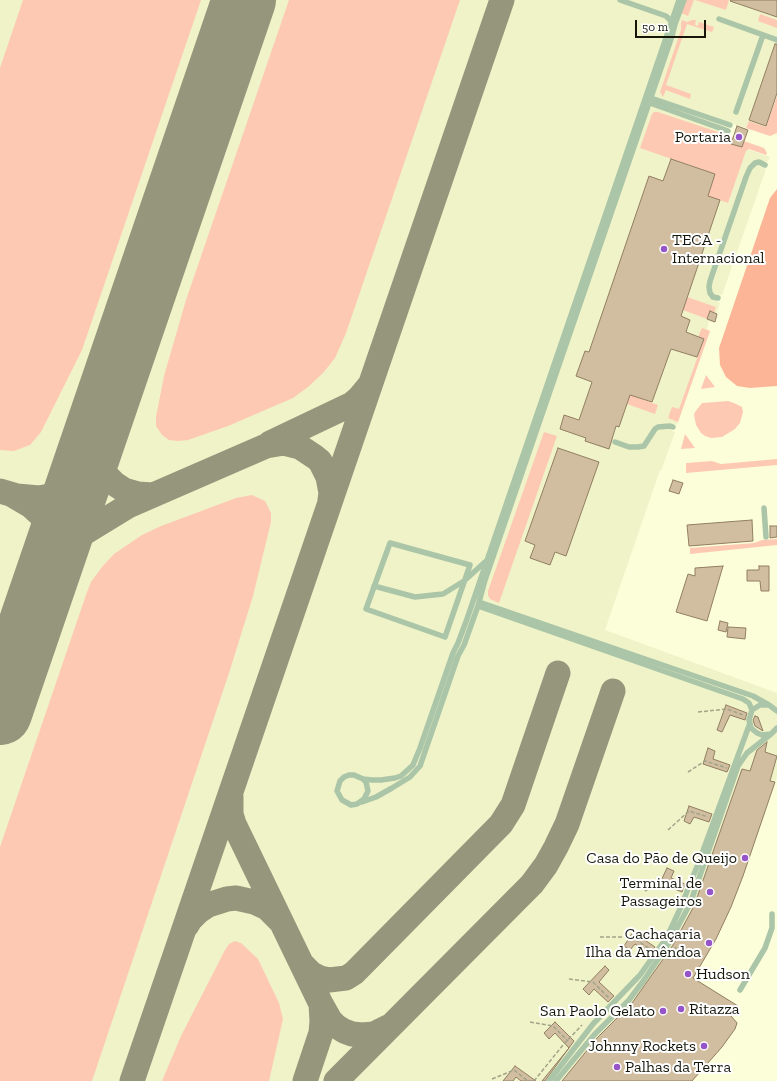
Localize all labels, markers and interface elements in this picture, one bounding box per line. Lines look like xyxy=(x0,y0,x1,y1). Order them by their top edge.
scale bar xyxy=(637,12,708,38)
text: 50 m xyxy=(642,20,668,34)
place label: Portaria xyxy=(675,127,731,147)
marker: Portaria xyxy=(734,132,744,142)
place label: TECA - Internacional xyxy=(672,230,765,268)
marker: TECA - Internacional xyxy=(659,244,669,254)
place label: Casa do Pão de Queijo xyxy=(586,848,737,868)
marker: Casa do Pão de Queijo xyxy=(740,853,750,863)
place label: Terminal de Passageiros xyxy=(619,873,702,911)
marker: Terminal de Passageiros xyxy=(705,887,715,897)
place label: Cachaçaria Ilha da Amêndoa xyxy=(586,924,701,962)
marker: Cachaçaria Ilha da Amêndoa xyxy=(704,938,714,948)
place label: Hudson xyxy=(696,964,750,984)
marker: Hudson xyxy=(683,969,693,979)
place label: Ritazza xyxy=(689,999,740,1019)
place label: San Paolo Gelato xyxy=(540,1001,655,1021)
marker: Ritazza xyxy=(676,1004,686,1014)
marker: San Paolo Gelato xyxy=(658,1006,668,1016)
place label: Johnny Rockets xyxy=(588,1036,696,1056)
marker: Johnny Rockets xyxy=(699,1041,709,1051)
place label: Palhas da Terra xyxy=(625,1057,731,1077)
marker: Palhas da Terra xyxy=(612,1062,622,1072)

